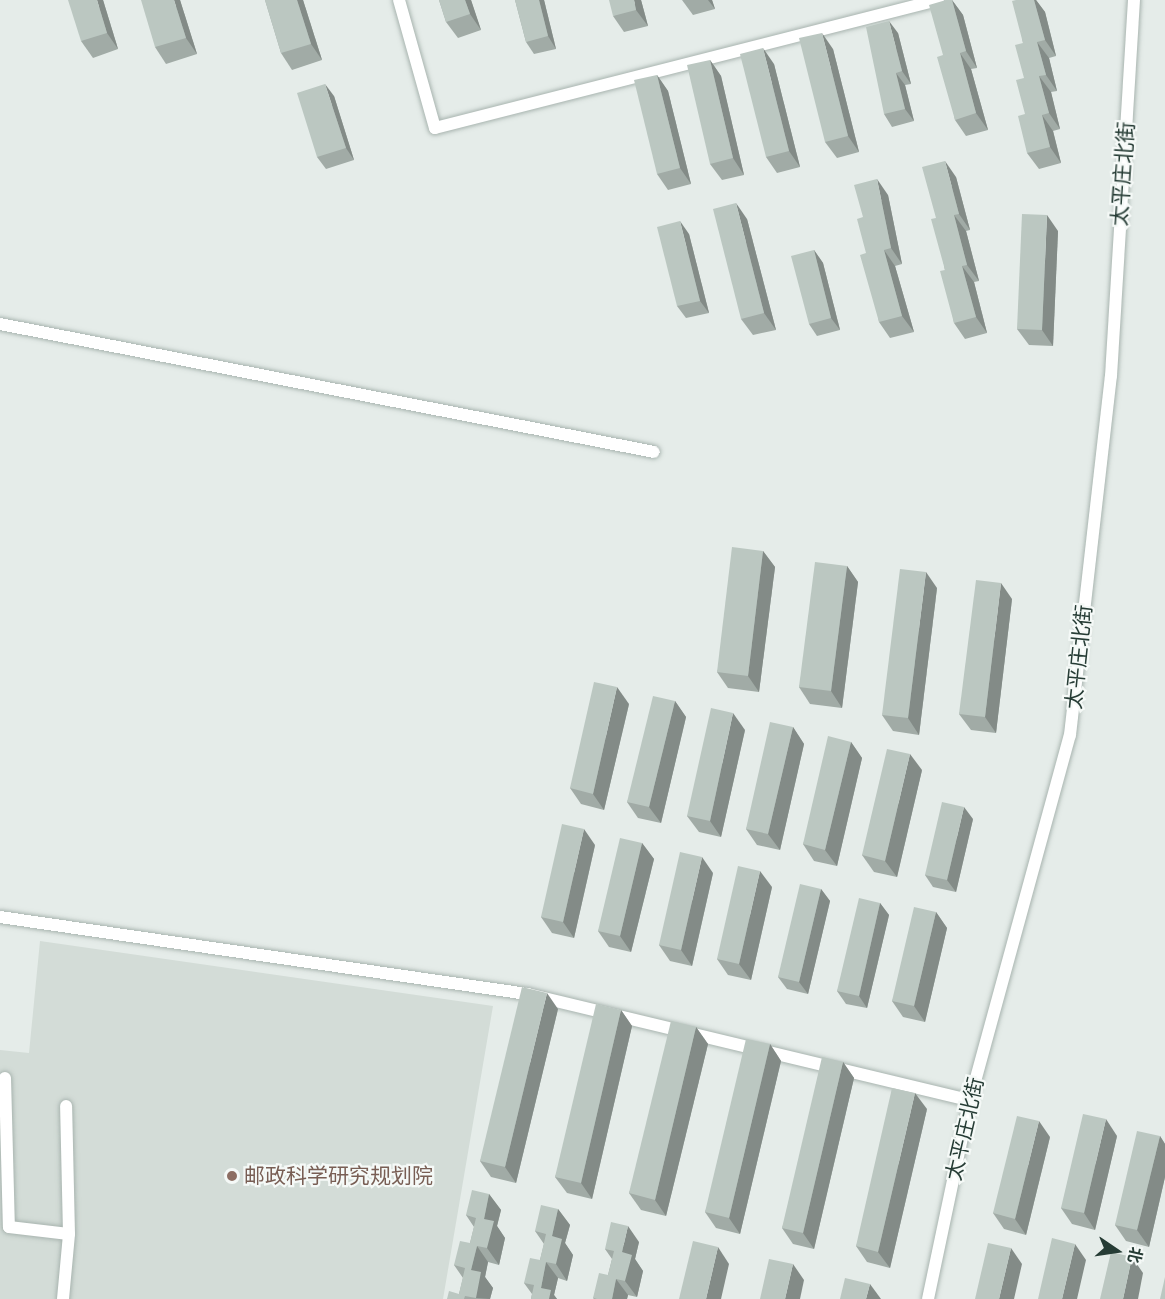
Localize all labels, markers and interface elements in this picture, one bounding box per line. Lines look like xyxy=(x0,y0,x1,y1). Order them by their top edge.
street label: 太平庄北街 xyxy=(1107,121,1139,227)
street label: 太平庄北街 xyxy=(1061,603,1097,711)
street label: 太平庄北街 xyxy=(941,1075,989,1183)
place label: 邮政科学研究规划院 xyxy=(244,1163,433,1189)
marker: 邮政科学研究规划院 xyxy=(225,1169,239,1183)
north arrow xyxy=(1087,1221,1147,1281)
text: 北 xyxy=(1124,1245,1146,1265)

